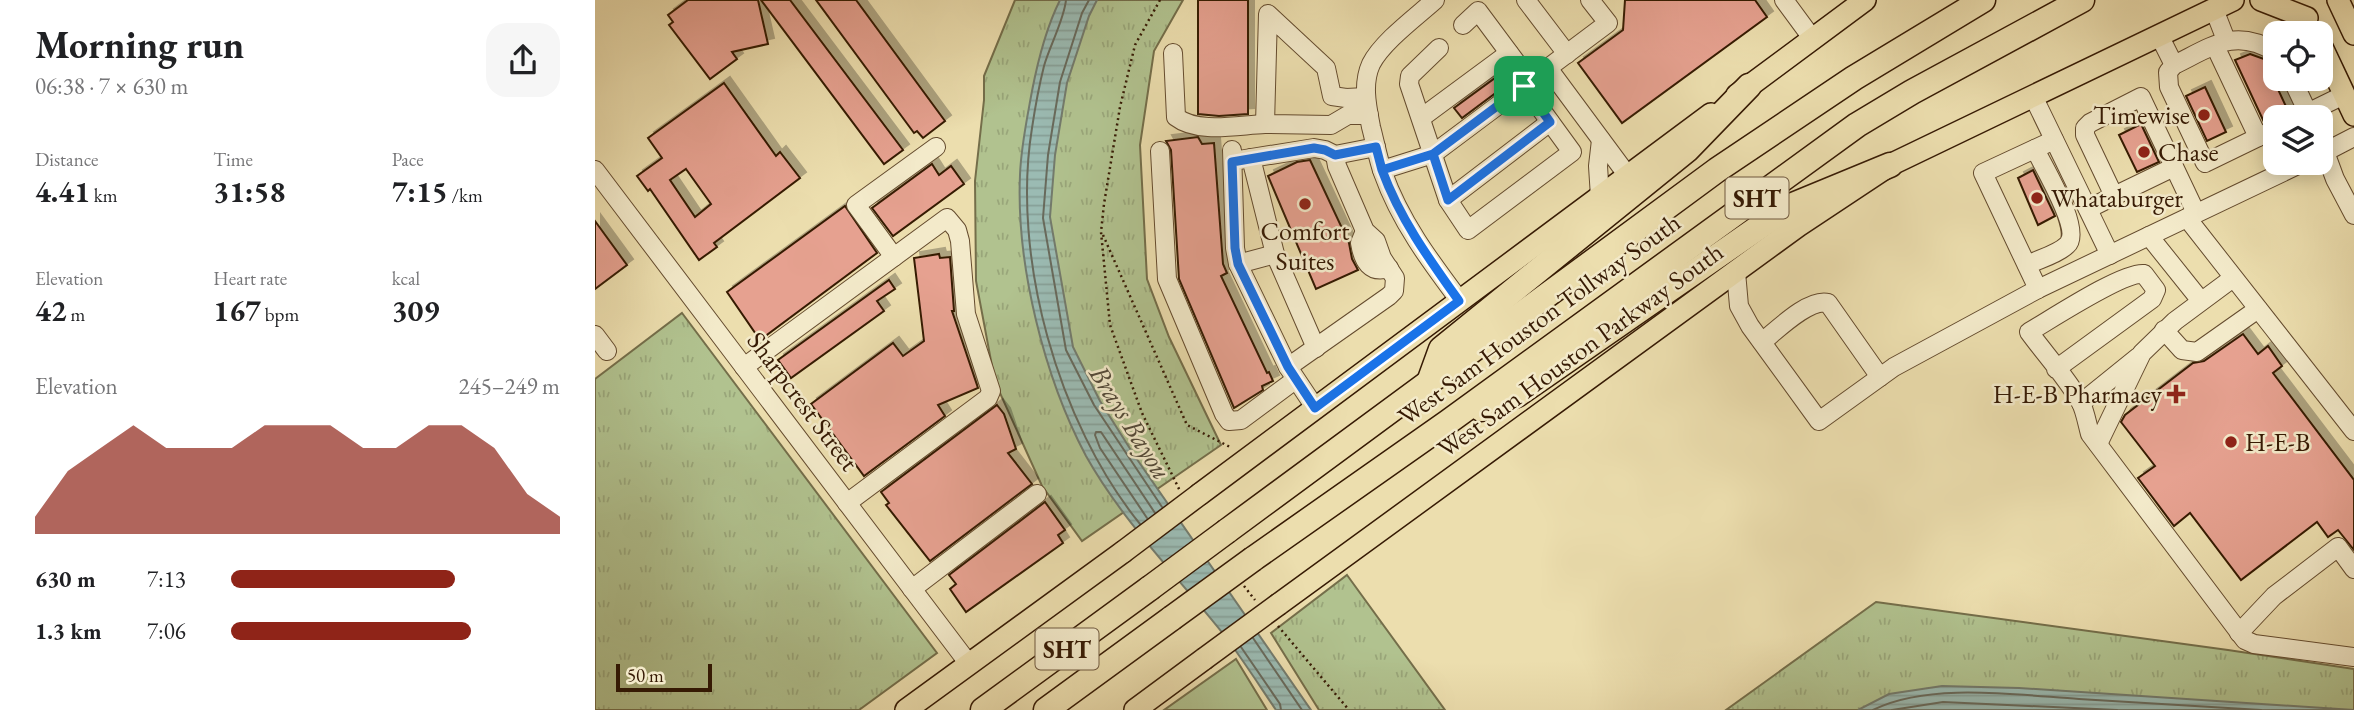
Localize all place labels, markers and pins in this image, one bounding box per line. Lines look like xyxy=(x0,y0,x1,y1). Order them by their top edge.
pin xyxy=(1494,56,1554,116)
place label: Timewise xyxy=(2093,98,2190,132)
marker: Timewise xyxy=(2196,107,2212,123)
place label: Chase xyxy=(2158,135,2219,169)
marker: Chase xyxy=(2136,144,2152,160)
place label: Whataburger xyxy=(2051,181,2183,215)
marker: Whataburger xyxy=(2029,190,2045,206)
marker: Comfort Suites xyxy=(1297,196,1313,212)
place label: Comfort Suites xyxy=(1261,214,1349,278)
place label: H-E-B Pharmacy xyxy=(1993,377,2163,411)
marker: H-E-B Pharmacy xyxy=(2168,386,2184,402)
place label: H-E-B xyxy=(2245,425,2310,459)
marker: H-E-B xyxy=(2223,434,2239,450)

